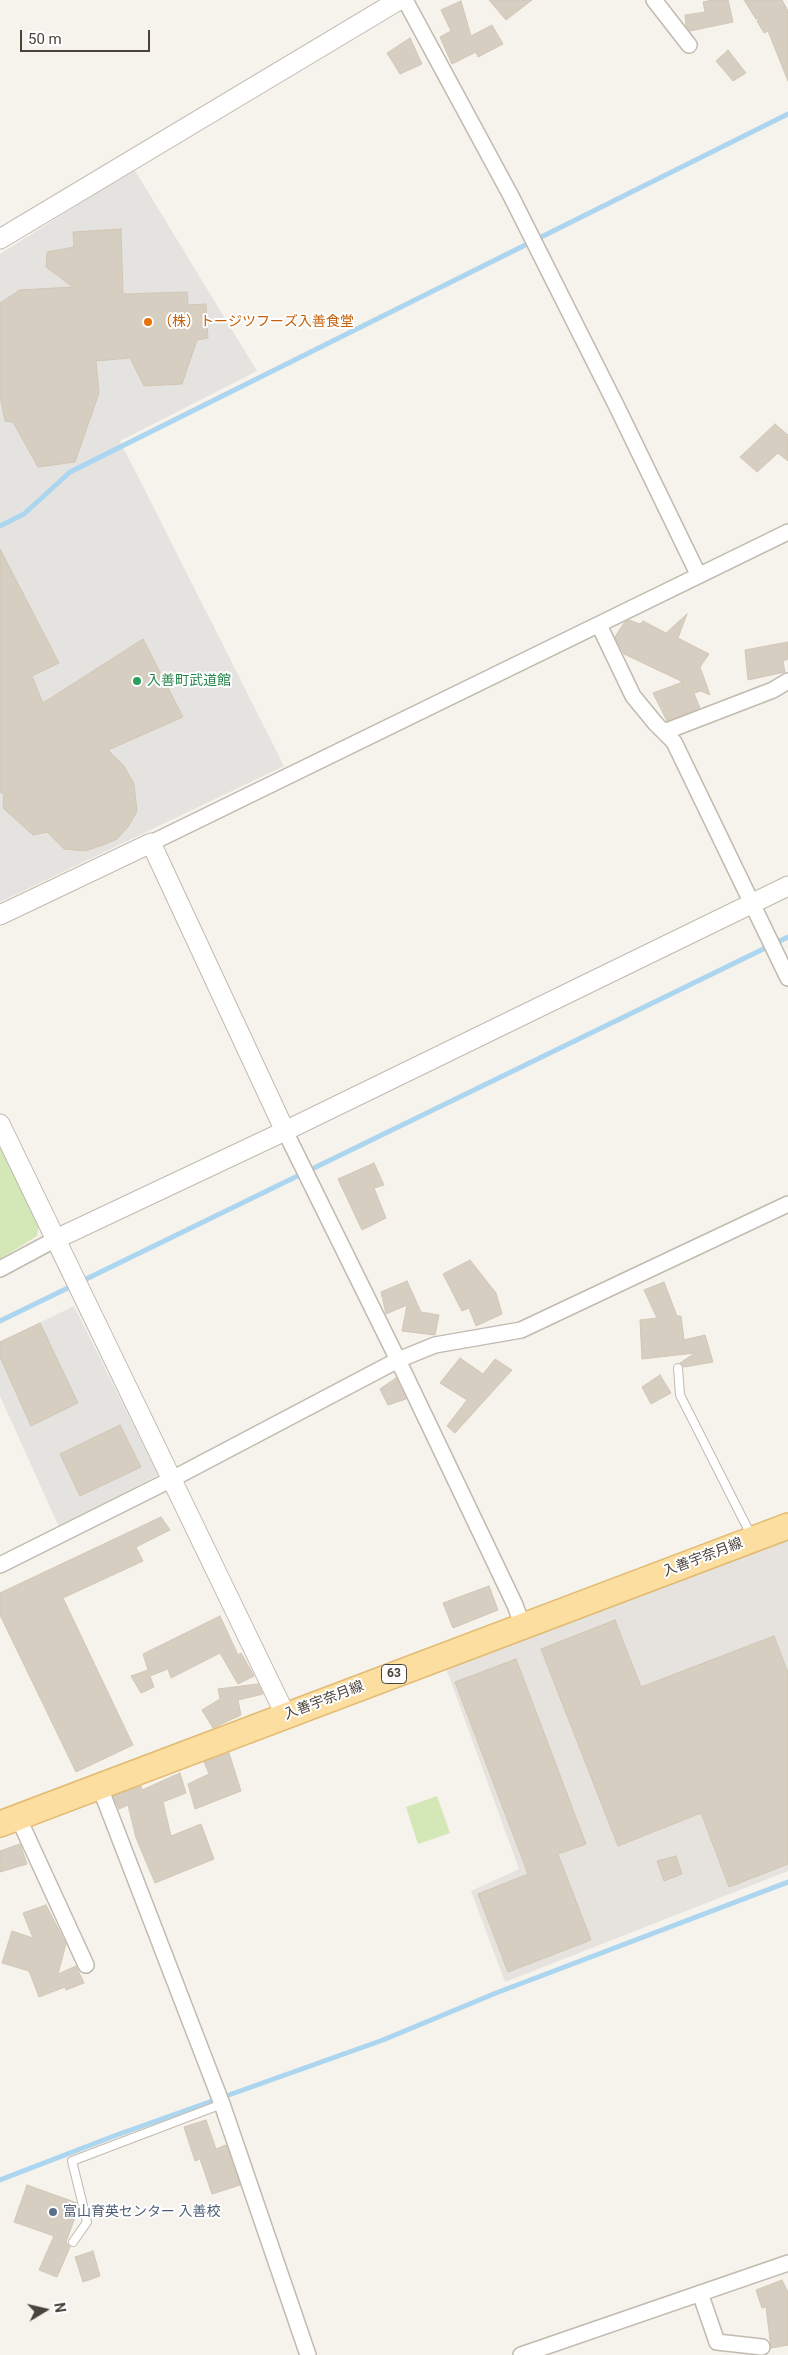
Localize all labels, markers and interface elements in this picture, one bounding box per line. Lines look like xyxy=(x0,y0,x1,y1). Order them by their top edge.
scale bar xyxy=(22,20,152,52)
text: 50 m xyxy=(28,30,62,48)
place label: （株）トージツフーズ入善食堂 xyxy=(158,314,354,330)
marker: （株）トージツフーズ入善食堂 xyxy=(142,316,154,328)
place label: 入善町武道館 xyxy=(147,673,231,689)
marker: 入善町武道館 xyxy=(131,675,143,687)
street label: 入善宇奈月線 xyxy=(661,1535,745,1581)
road number: 63 xyxy=(382,1665,406,1684)
street label: 入善宇奈月線 xyxy=(282,1678,366,1724)
place label: 富山育英センター 入善校 xyxy=(63,2204,220,2220)
marker: 富山育英センター 入善校 xyxy=(47,2206,59,2218)
north arrow xyxy=(20,2285,70,2335)
text: N xyxy=(51,2302,68,2314)

